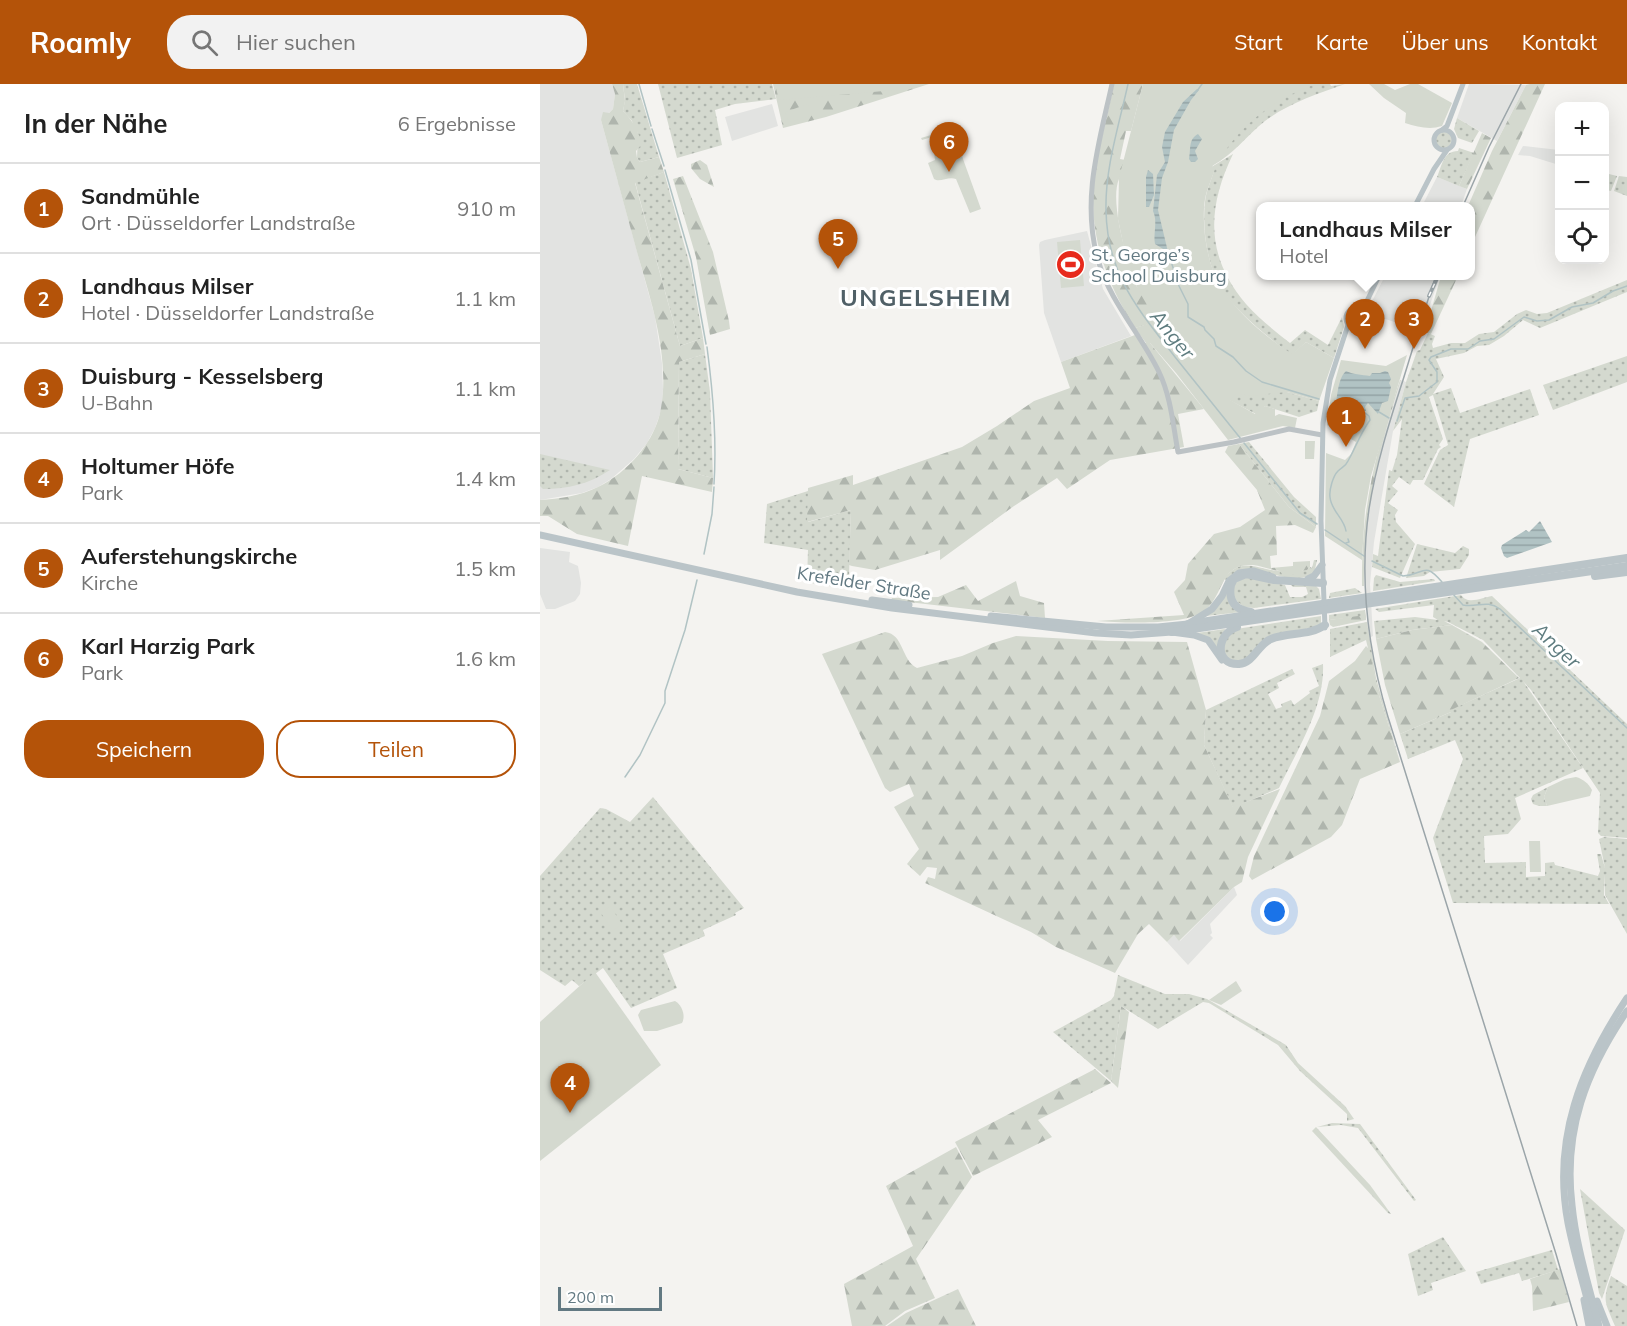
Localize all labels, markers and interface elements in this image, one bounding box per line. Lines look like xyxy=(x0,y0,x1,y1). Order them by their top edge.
search box xyxy=(167,15,587,69)
text: Roamly xyxy=(30,25,131,60)
icon: search xyxy=(188,26,221,59)
text: Hier suchen xyxy=(236,28,356,56)
text: Start xyxy=(1234,29,1283,55)
text: Karte xyxy=(1316,29,1368,55)
text: Über uns xyxy=(1401,29,1489,55)
text: Kontakt xyxy=(1522,29,1597,55)
map controls xyxy=(1555,102,1609,264)
button: + xyxy=(1555,102,1609,156)
text: In der Nähe xyxy=(24,107,168,140)
text: 6 Ergebnisse xyxy=(398,111,516,136)
pin: 6 xyxy=(930,122,968,172)
button: − xyxy=(1555,156,1609,210)
text: Sandmühle xyxy=(81,182,200,210)
text: 1 xyxy=(38,196,50,221)
text: 910 m xyxy=(457,196,516,221)
popup xyxy=(1256,202,1475,280)
text: Ort · Düsseldorfer Landstraße xyxy=(81,210,355,235)
button: locate xyxy=(1555,210,1609,264)
text: Landhaus Milser xyxy=(1279,215,1452,243)
pin: 5 xyxy=(818,220,858,269)
place label: St. George’s School Duisburg xyxy=(1091,243,1227,287)
text: Hotel xyxy=(1279,243,1329,268)
sports icon: St. George’s School Duisburg xyxy=(1054,248,1086,280)
text: Landhaus Milser xyxy=(81,272,253,300)
district label: UNGELSHEIM xyxy=(840,282,1012,312)
text: 2 xyxy=(38,286,50,311)
text: 1.1 km xyxy=(454,286,516,311)
text: Hotel · Düsseldorfer Landstraße xyxy=(81,300,374,325)
pin: 2 xyxy=(1346,300,1384,349)
pin: 3 xyxy=(1394,300,1434,349)
water label: Anger xyxy=(1145,303,1201,364)
text: Duisburg - Kesselsberg xyxy=(81,362,323,390)
text: 3 xyxy=(38,376,50,401)
text: 1.1 km xyxy=(454,376,516,401)
text: U-Bahn xyxy=(81,390,153,415)
pin: 1 xyxy=(1326,398,1366,447)
text: Holtumer Höfe xyxy=(81,452,235,480)
text: 4 xyxy=(38,466,50,491)
text: 1.4 km xyxy=(454,466,516,491)
text: Park xyxy=(81,480,123,505)
text: Auferstehungskirche xyxy=(81,542,297,570)
text: 5 xyxy=(38,556,50,581)
text: 1.5 km xyxy=(454,556,516,581)
street label: Krefelder Straße xyxy=(795,561,933,605)
text: Kirche xyxy=(81,570,138,595)
water label: Anger xyxy=(1527,616,1587,674)
text: Karl Harzig Park xyxy=(81,632,255,660)
text: 6 xyxy=(38,646,50,671)
text: 1.6 km xyxy=(454,646,516,671)
text: Park xyxy=(81,660,123,685)
button: Speichern xyxy=(24,720,264,778)
button: Teilen xyxy=(276,720,516,778)
your location xyxy=(1260,897,1289,926)
pin: 4 xyxy=(550,1064,590,1113)
scale bar xyxy=(558,1284,662,1312)
text: 200 m xyxy=(567,1287,614,1307)

